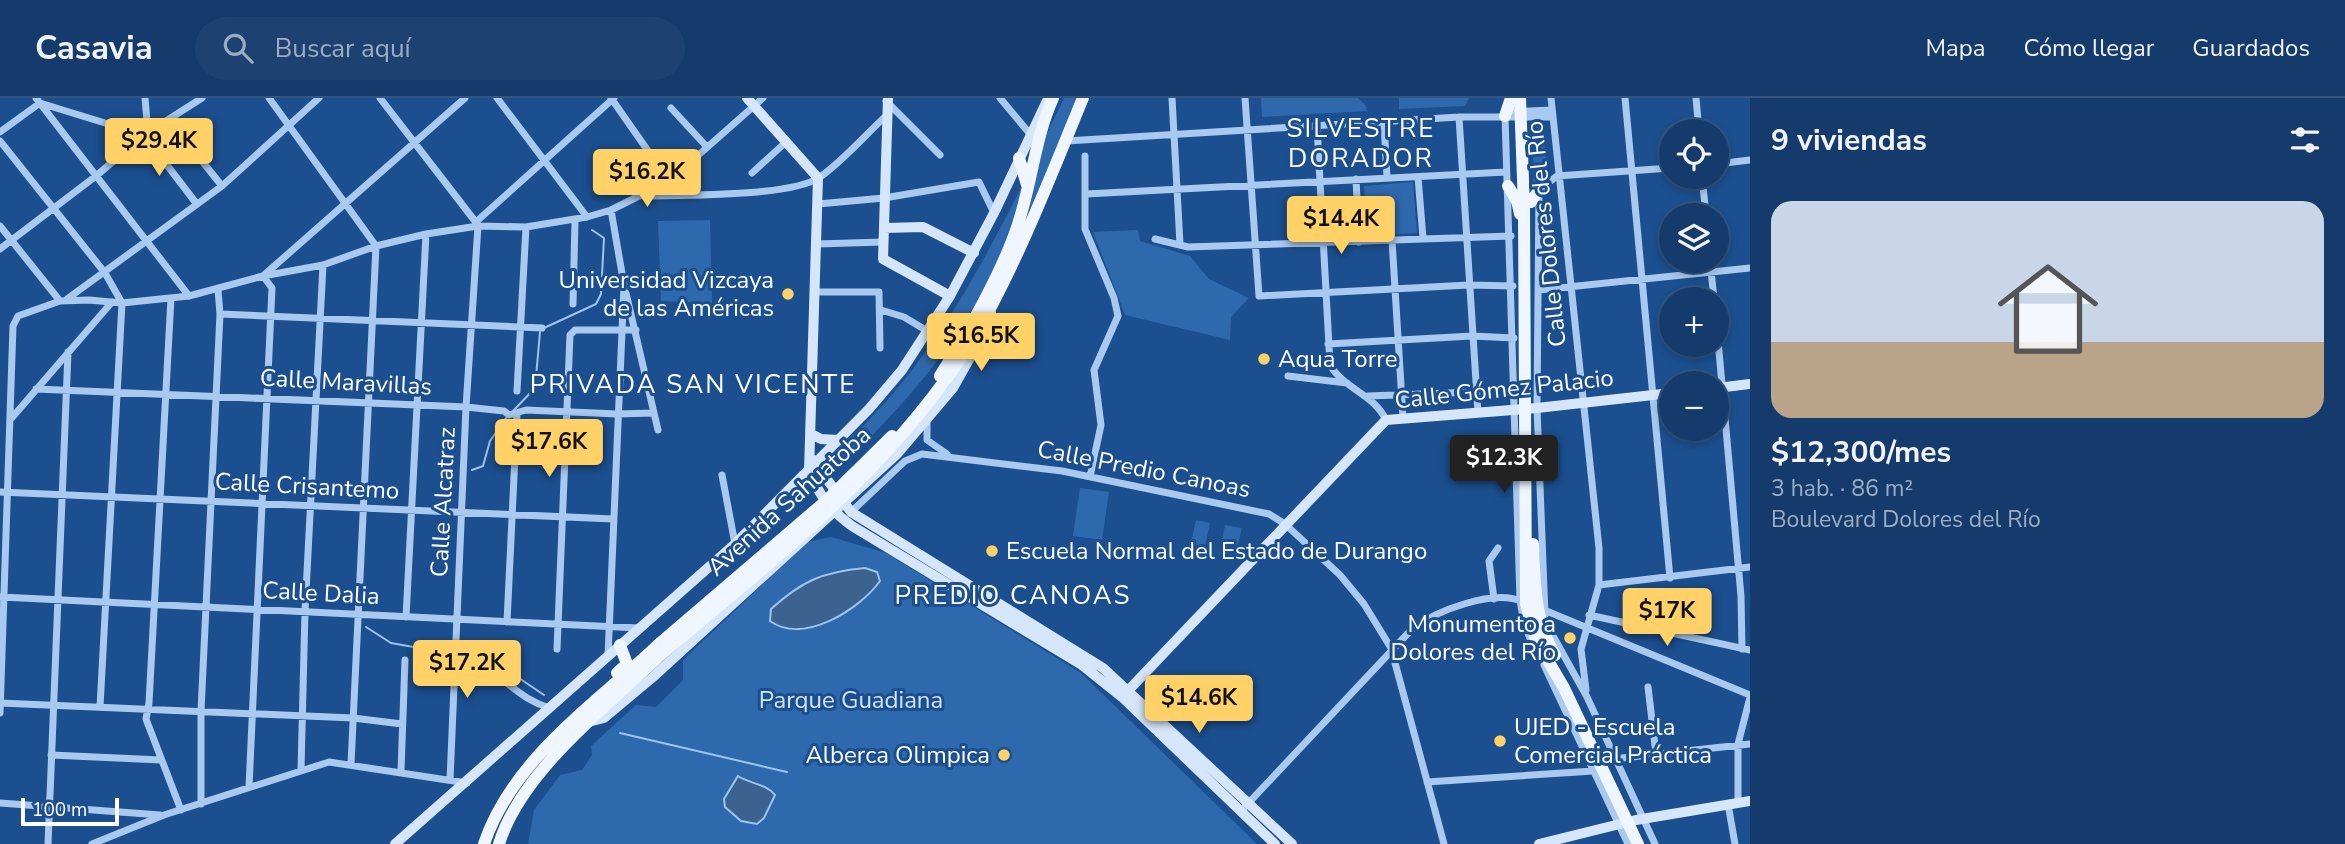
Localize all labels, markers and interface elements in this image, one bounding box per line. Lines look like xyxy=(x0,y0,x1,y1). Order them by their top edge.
search box xyxy=(195,17,685,80)
text: Casavia xyxy=(35,26,153,71)
icon: search xyxy=(219,29,257,67)
text: Buscar aquí xyxy=(275,31,411,66)
text: Mapa xyxy=(1925,32,1985,64)
text: Cómo llegar xyxy=(2023,32,2154,64)
text: Guardados xyxy=(2192,32,2310,64)
district label: SILVESTRE DORADOR xyxy=(1287,111,1435,176)
pin: $29.4K xyxy=(102,118,216,178)
street label: Calle Dolores del Río xyxy=(1518,119,1574,349)
map controls xyxy=(1659,119,1729,441)
button: locate xyxy=(1659,119,1729,189)
text: 9 viviendas xyxy=(1771,120,1927,161)
icon: filters xyxy=(2286,121,2324,159)
text: $29.4K xyxy=(121,125,197,156)
pin: $16.2K xyxy=(590,150,704,209)
text: $16.2K xyxy=(609,156,685,187)
pin: $14.4K xyxy=(1284,197,1398,256)
text: $14.4K xyxy=(1303,203,1379,234)
button: layers xyxy=(1659,203,1729,273)
icon: home xyxy=(1985,246,2111,372)
place label: Universidad Vizcaya de las Américas xyxy=(559,264,774,324)
marker: Universidad Vizcaya de las Américas xyxy=(780,286,796,302)
button: + xyxy=(1659,287,1729,357)
pin: $16.5K xyxy=(924,314,1038,373)
text: $16.5K xyxy=(943,320,1019,351)
place label: Aqua Torre xyxy=(1278,343,1397,375)
marker: Aqua Torre xyxy=(1256,351,1272,367)
street label: Calle Maravillas xyxy=(259,362,433,402)
street label: Calle Gómez Palacio xyxy=(1393,362,1615,416)
district label: PRIVADA SAN VICENTE xyxy=(530,367,856,402)
button: − xyxy=(1659,371,1729,441)
street label: Avenida Sahuatoba xyxy=(700,419,878,583)
pin: $17.6K xyxy=(492,420,606,479)
street label: Calle Alcatraz xyxy=(423,426,463,578)
text: $17.6K xyxy=(511,426,587,457)
text: $12,300/mes xyxy=(1771,432,1951,473)
street label: Calle Predio Canoas xyxy=(1035,433,1253,505)
pin: $12.3K xyxy=(1447,436,1561,495)
text: $12.3K xyxy=(1466,442,1542,473)
street label: Calle Crisantemo xyxy=(214,465,400,507)
text: 3 hab. · 86 m² xyxy=(1771,473,1913,504)
text: Boulevard Dolores del Río xyxy=(1771,504,2041,535)
place label: Escuela Normal del Estado de Durango xyxy=(1006,535,1427,567)
marker: Escuela Normal del Estado de Durango xyxy=(984,543,1000,559)
street label: Calle Dalia xyxy=(262,574,380,612)
district label: PREDIO CANOAS xyxy=(894,578,1132,613)
pin: $17K xyxy=(1626,588,1708,648)
text: $17K xyxy=(1639,595,1695,626)
place label: Monumento a Dolores del Río xyxy=(1391,608,1556,668)
marker: Monumento a Dolores del Río xyxy=(1562,630,1578,646)
pin: $17.2K xyxy=(410,640,524,700)
text: $17.2K xyxy=(429,647,505,678)
pin: $14.6K xyxy=(1142,676,1256,735)
text: $14.6K xyxy=(1161,682,1237,713)
park label: Parque Guadiana xyxy=(759,684,943,716)
place label: UJED - Escuela Comercial Práctica xyxy=(1514,711,1712,771)
marker: UJED - Escuela Comercial Práctica xyxy=(1492,733,1508,749)
place label: Alberca Olimpica xyxy=(805,739,990,771)
marker: Alberca Olimpica xyxy=(996,747,1012,763)
scale bar xyxy=(21,795,119,827)
text: 100 m xyxy=(32,797,87,823)

